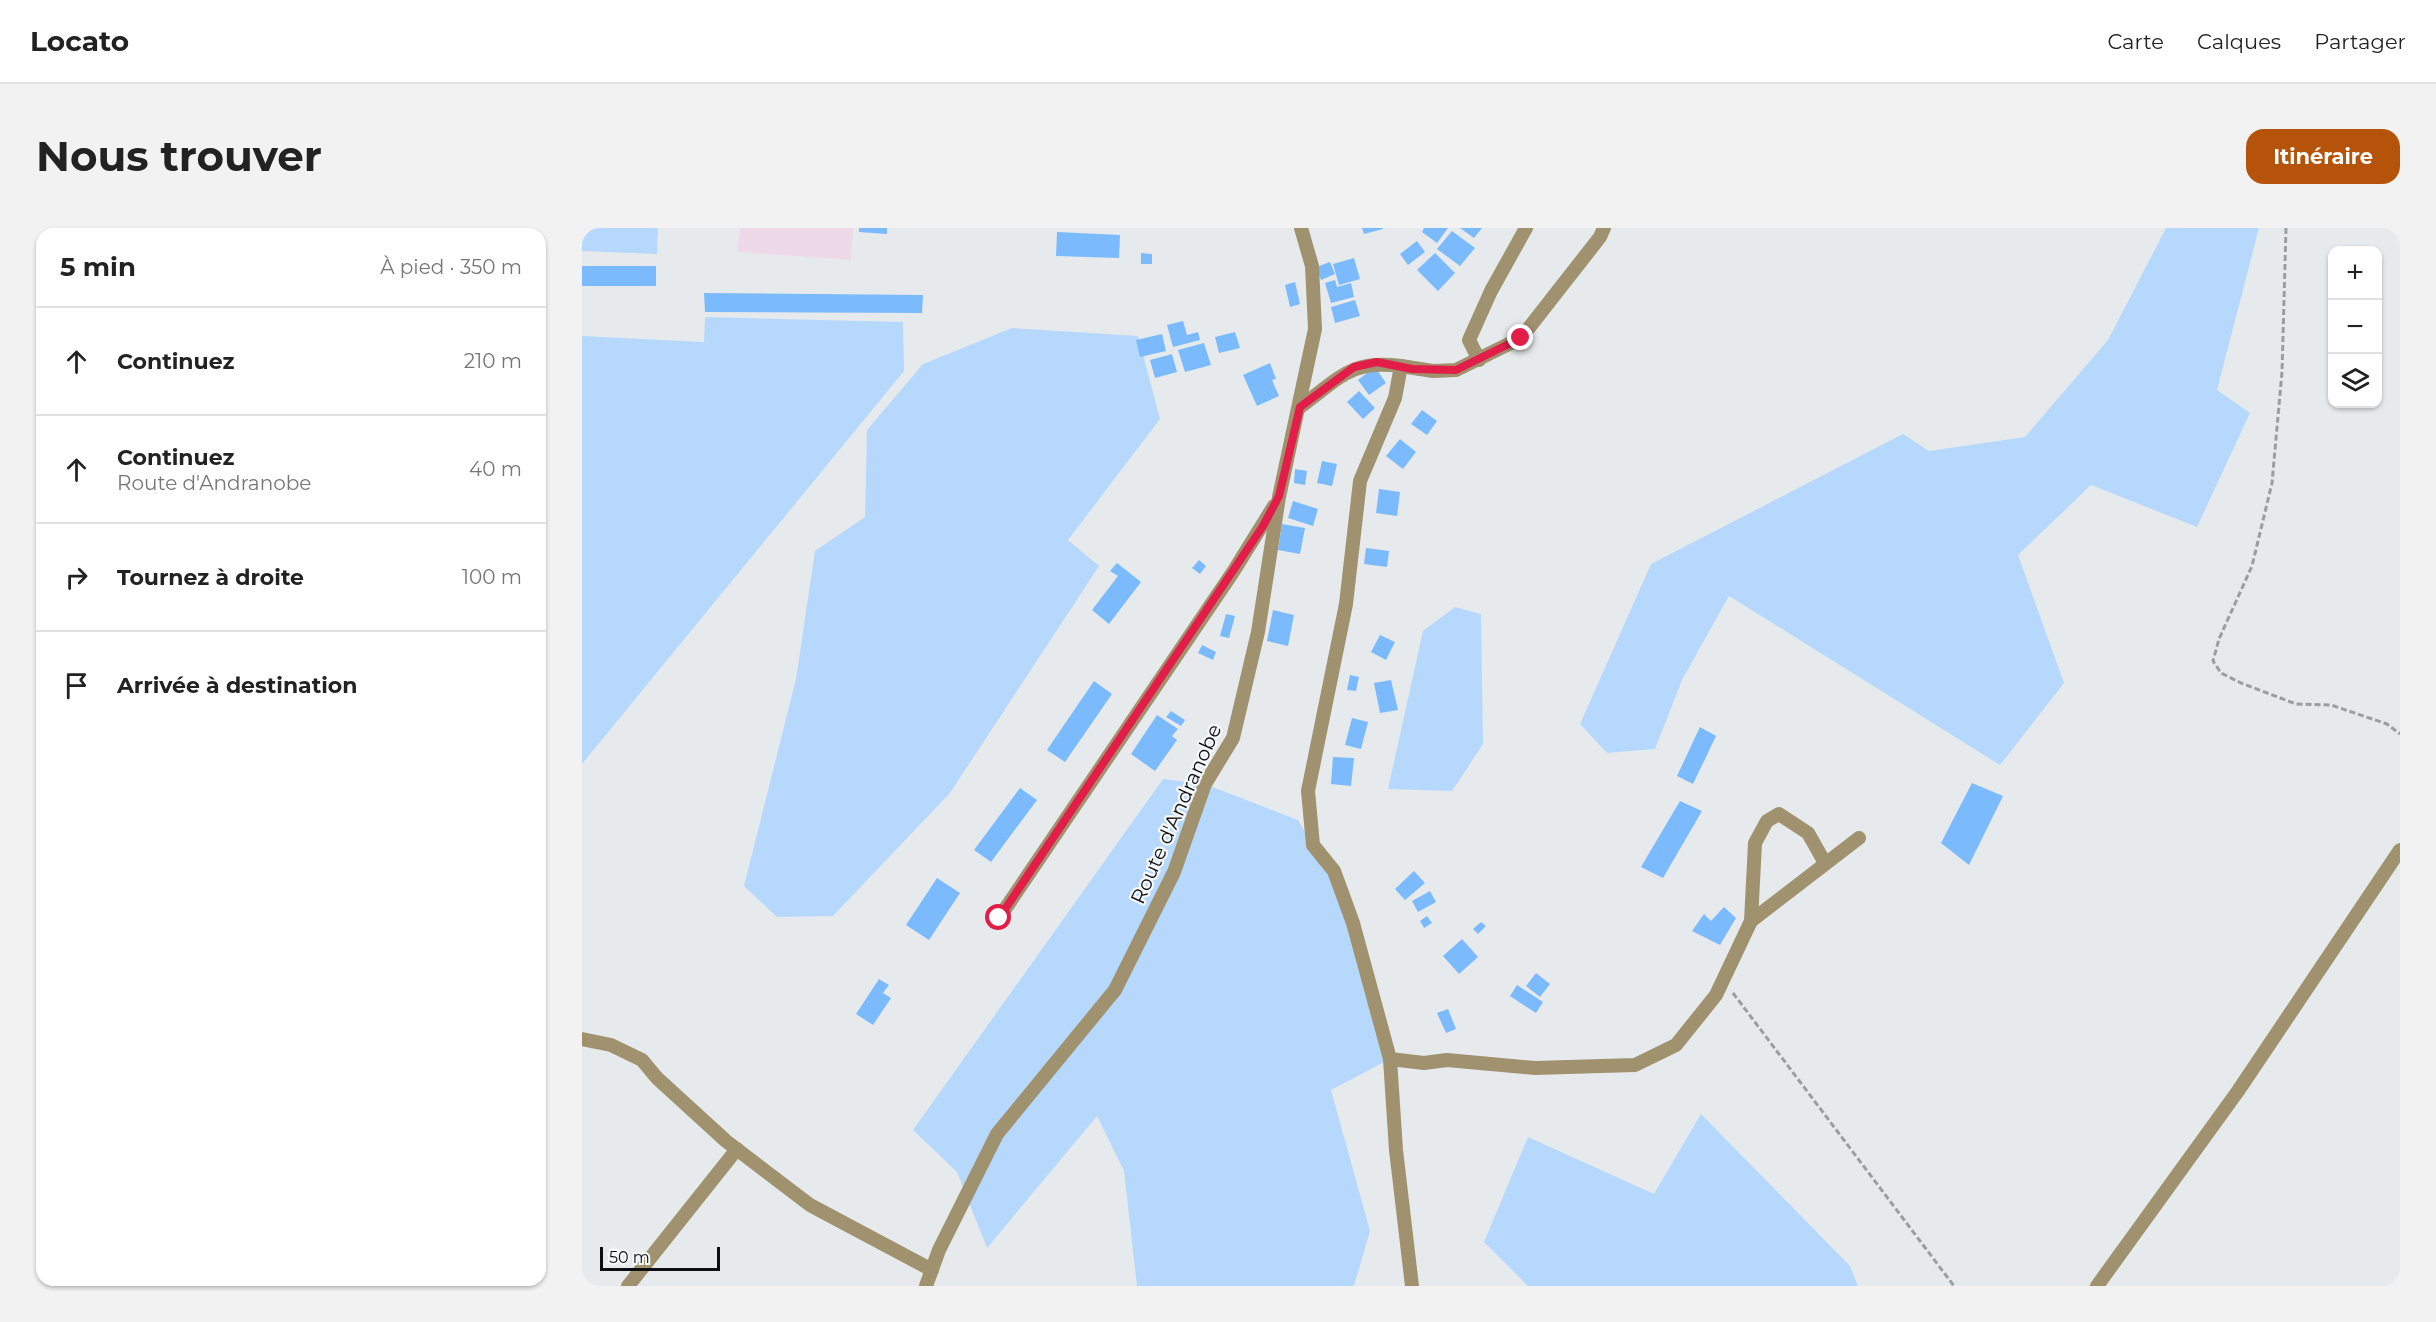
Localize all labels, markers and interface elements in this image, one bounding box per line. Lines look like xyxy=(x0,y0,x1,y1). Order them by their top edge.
text: Locato xyxy=(30,24,129,58)
text: Carte xyxy=(2107,29,2164,54)
text: Calques xyxy=(2197,29,2281,54)
text: Partager xyxy=(2314,29,2406,54)
button: Itinéraire xyxy=(2246,129,2400,184)
text: Nous trouver xyxy=(36,130,322,182)
map controls xyxy=(2328,246,2382,408)
button: + xyxy=(2328,246,2382,300)
text: 5 min xyxy=(60,251,136,283)
text: À pied · 350 m xyxy=(380,255,522,279)
button: − xyxy=(2328,300,2382,354)
route end xyxy=(1507,324,1533,350)
icon: ahead xyxy=(60,345,93,378)
text: Continuez xyxy=(117,348,234,375)
text: 210 m xyxy=(464,349,522,373)
button: layers xyxy=(2328,354,2382,408)
text: Continuez xyxy=(117,444,234,471)
icon: ahead xyxy=(60,453,93,486)
text: 40 m xyxy=(469,457,522,481)
text: Route d'Andranobe xyxy=(117,471,311,495)
icon: right xyxy=(60,561,93,594)
text: Tournez à droite xyxy=(117,564,304,591)
text: 100 m xyxy=(462,565,522,589)
icon: arrive xyxy=(60,669,93,702)
text: Arrivée à destination xyxy=(117,672,357,699)
street label: Route d'Andranobe xyxy=(1126,720,1226,908)
route start xyxy=(985,904,1011,930)
scale bar xyxy=(600,1244,720,1272)
text: 50 m xyxy=(609,1248,650,1267)

